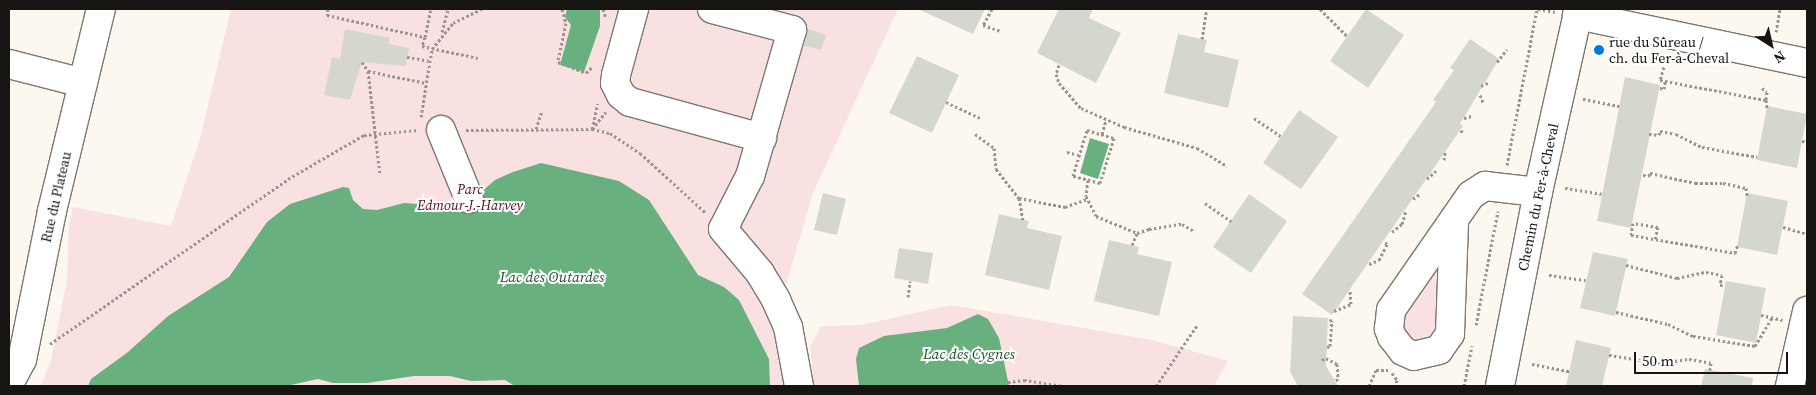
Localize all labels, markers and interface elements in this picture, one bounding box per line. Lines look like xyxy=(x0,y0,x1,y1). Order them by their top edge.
north arrow xyxy=(1746,20,1796,70)
place label: rue du Sûreau / ch. du Fer-à-Cheval xyxy=(1609,34,1729,66)
marker: rue du Sûreau / ch. du Fer-à-Cheval xyxy=(1593,44,1605,56)
text: N xyxy=(1770,46,1790,68)
street label: Chemin du Fer-à-Cheval xyxy=(1514,122,1562,272)
street label: Rue du Plateau xyxy=(37,150,75,244)
park label: Parc Edmour-J.-Harvey xyxy=(417,181,523,213)
water label: Lac des Outardes xyxy=(500,268,604,286)
scale bar xyxy=(1636,342,1790,374)
water label: Lac des Cygnes xyxy=(923,345,1015,363)
text: 50 m xyxy=(1642,350,1674,371)

